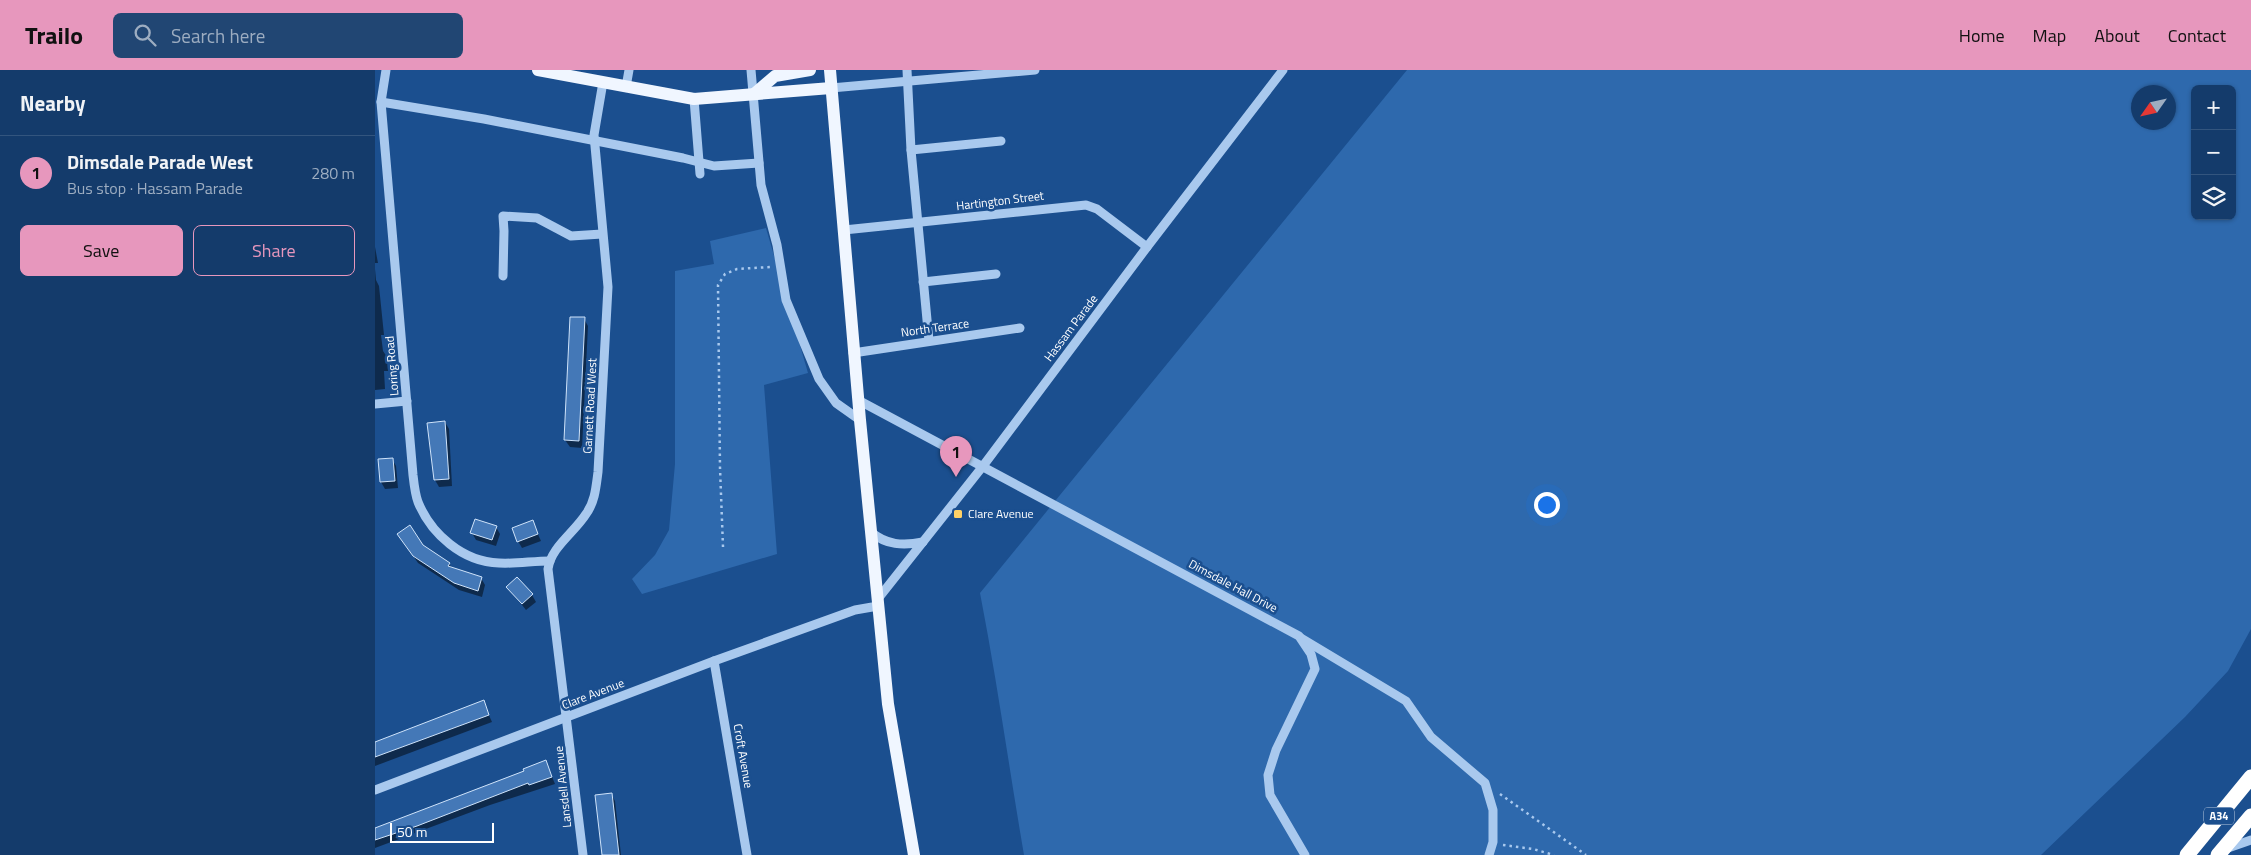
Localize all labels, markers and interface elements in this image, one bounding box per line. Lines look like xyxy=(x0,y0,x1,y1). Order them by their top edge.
search box xyxy=(113,13,463,58)
text: Trailo xyxy=(25,17,83,53)
icon: search xyxy=(131,21,159,49)
text: Search here xyxy=(171,21,265,50)
text: Home xyxy=(1959,22,2005,49)
text: Map xyxy=(2033,22,2066,49)
text: About xyxy=(2094,22,2140,49)
text: Contact xyxy=(2168,22,2226,49)
north arrow xyxy=(2131,85,2176,130)
map controls xyxy=(2191,85,2236,220)
button: + xyxy=(2191,85,2236,130)
text: Nearby xyxy=(20,87,85,119)
button: − xyxy=(2191,130,2236,175)
text: Dimsdale Parade West xyxy=(67,147,253,176)
text: 1 xyxy=(32,161,40,185)
text: 280 m xyxy=(311,161,355,185)
button: layers xyxy=(2191,175,2236,220)
text: Bus stop · Hassam Parade xyxy=(67,176,243,200)
street label: Hartington Street xyxy=(955,186,1046,215)
button: Save xyxy=(20,225,183,276)
button: Share xyxy=(193,225,355,276)
street label: Hassam Parade xyxy=(1039,290,1102,365)
street label: North Terrace xyxy=(900,313,970,342)
street label: Loring Road xyxy=(379,335,404,397)
street label: Garnett Road West xyxy=(578,357,602,454)
pin: 1 xyxy=(940,436,972,477)
your location xyxy=(1534,492,1560,518)
place label: Clare Avenue xyxy=(968,504,1034,523)
marker: Clare Avenue xyxy=(952,508,964,520)
street label: Dimsdale Hall Drive xyxy=(1185,554,1281,617)
street label: Clare Avenue xyxy=(559,673,627,714)
street label: Croft Avenue xyxy=(728,722,759,790)
street label: Lansdell Avenue xyxy=(549,745,576,829)
road number: A34 xyxy=(2204,808,2234,824)
scale bar xyxy=(390,820,494,843)
text: 50 m xyxy=(397,821,427,842)

